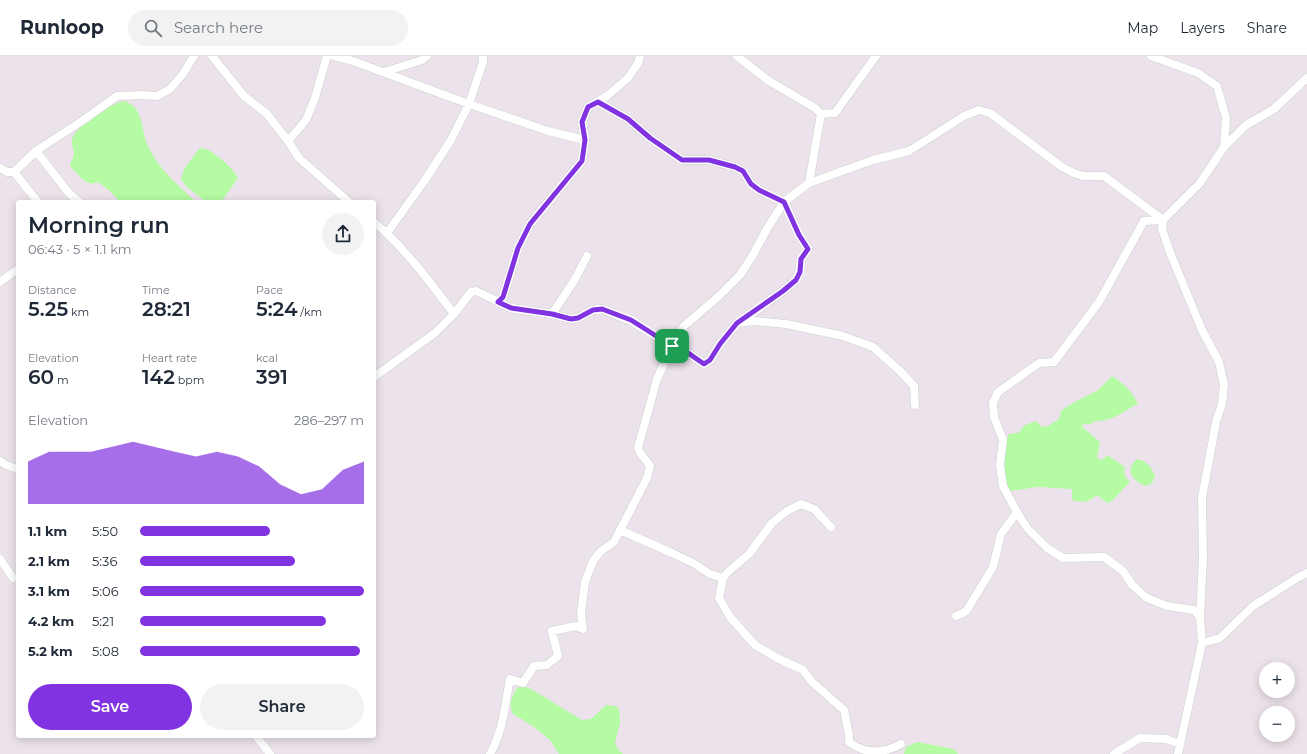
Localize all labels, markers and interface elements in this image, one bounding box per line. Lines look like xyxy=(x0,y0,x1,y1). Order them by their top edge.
search box xyxy=(128,10,408,46)
text: Runloop xyxy=(20,16,104,39)
icon: search xyxy=(142,17,164,39)
text: Search here xyxy=(174,18,263,37)
text: Map xyxy=(1127,19,1158,37)
text: Layers xyxy=(1180,19,1225,37)
text: Share xyxy=(1247,19,1287,37)
text: Morning run xyxy=(28,212,169,239)
button: share xyxy=(322,213,364,255)
text: 06:43 · 5 × 1.1 km xyxy=(28,241,132,257)
text: Distance xyxy=(28,283,76,297)
text: Time xyxy=(142,283,170,297)
text: Pace xyxy=(256,283,283,297)
text: 5.25 xyxy=(28,297,68,321)
text: 28:21 xyxy=(142,297,191,321)
text: 5:24 xyxy=(256,297,297,321)
text: km xyxy=(68,305,89,319)
text: /km xyxy=(297,305,322,319)
pin xyxy=(655,329,689,363)
icon: arrive xyxy=(661,335,683,357)
text: Elevation xyxy=(28,351,79,365)
text: Heart rate xyxy=(142,351,197,365)
text: kcal xyxy=(256,351,278,365)
text: 60 xyxy=(28,365,54,389)
text: 142 xyxy=(142,365,175,389)
text: 391 xyxy=(256,365,288,389)
text: m xyxy=(54,373,69,387)
text: bpm xyxy=(175,373,204,387)
text: Elevation xyxy=(28,412,88,428)
text: 286–297 m xyxy=(294,412,364,428)
text: 1.1 km xyxy=(28,523,67,539)
text: 5:50 xyxy=(92,523,118,539)
text: 2.1 km xyxy=(28,553,70,569)
text: 5:36 xyxy=(92,553,117,569)
text: 3.1 km xyxy=(28,583,70,599)
text: 5:06 xyxy=(92,583,119,599)
text: 4.2 km xyxy=(28,613,74,629)
text: 5:21 xyxy=(92,613,114,629)
text: 5.2 km xyxy=(28,643,73,659)
text: 5:08 xyxy=(92,643,119,659)
map controls xyxy=(1259,662,1295,742)
button: + xyxy=(1259,662,1295,698)
button: Save xyxy=(28,684,192,730)
button: Share xyxy=(200,684,364,730)
button: − xyxy=(1259,706,1295,742)

